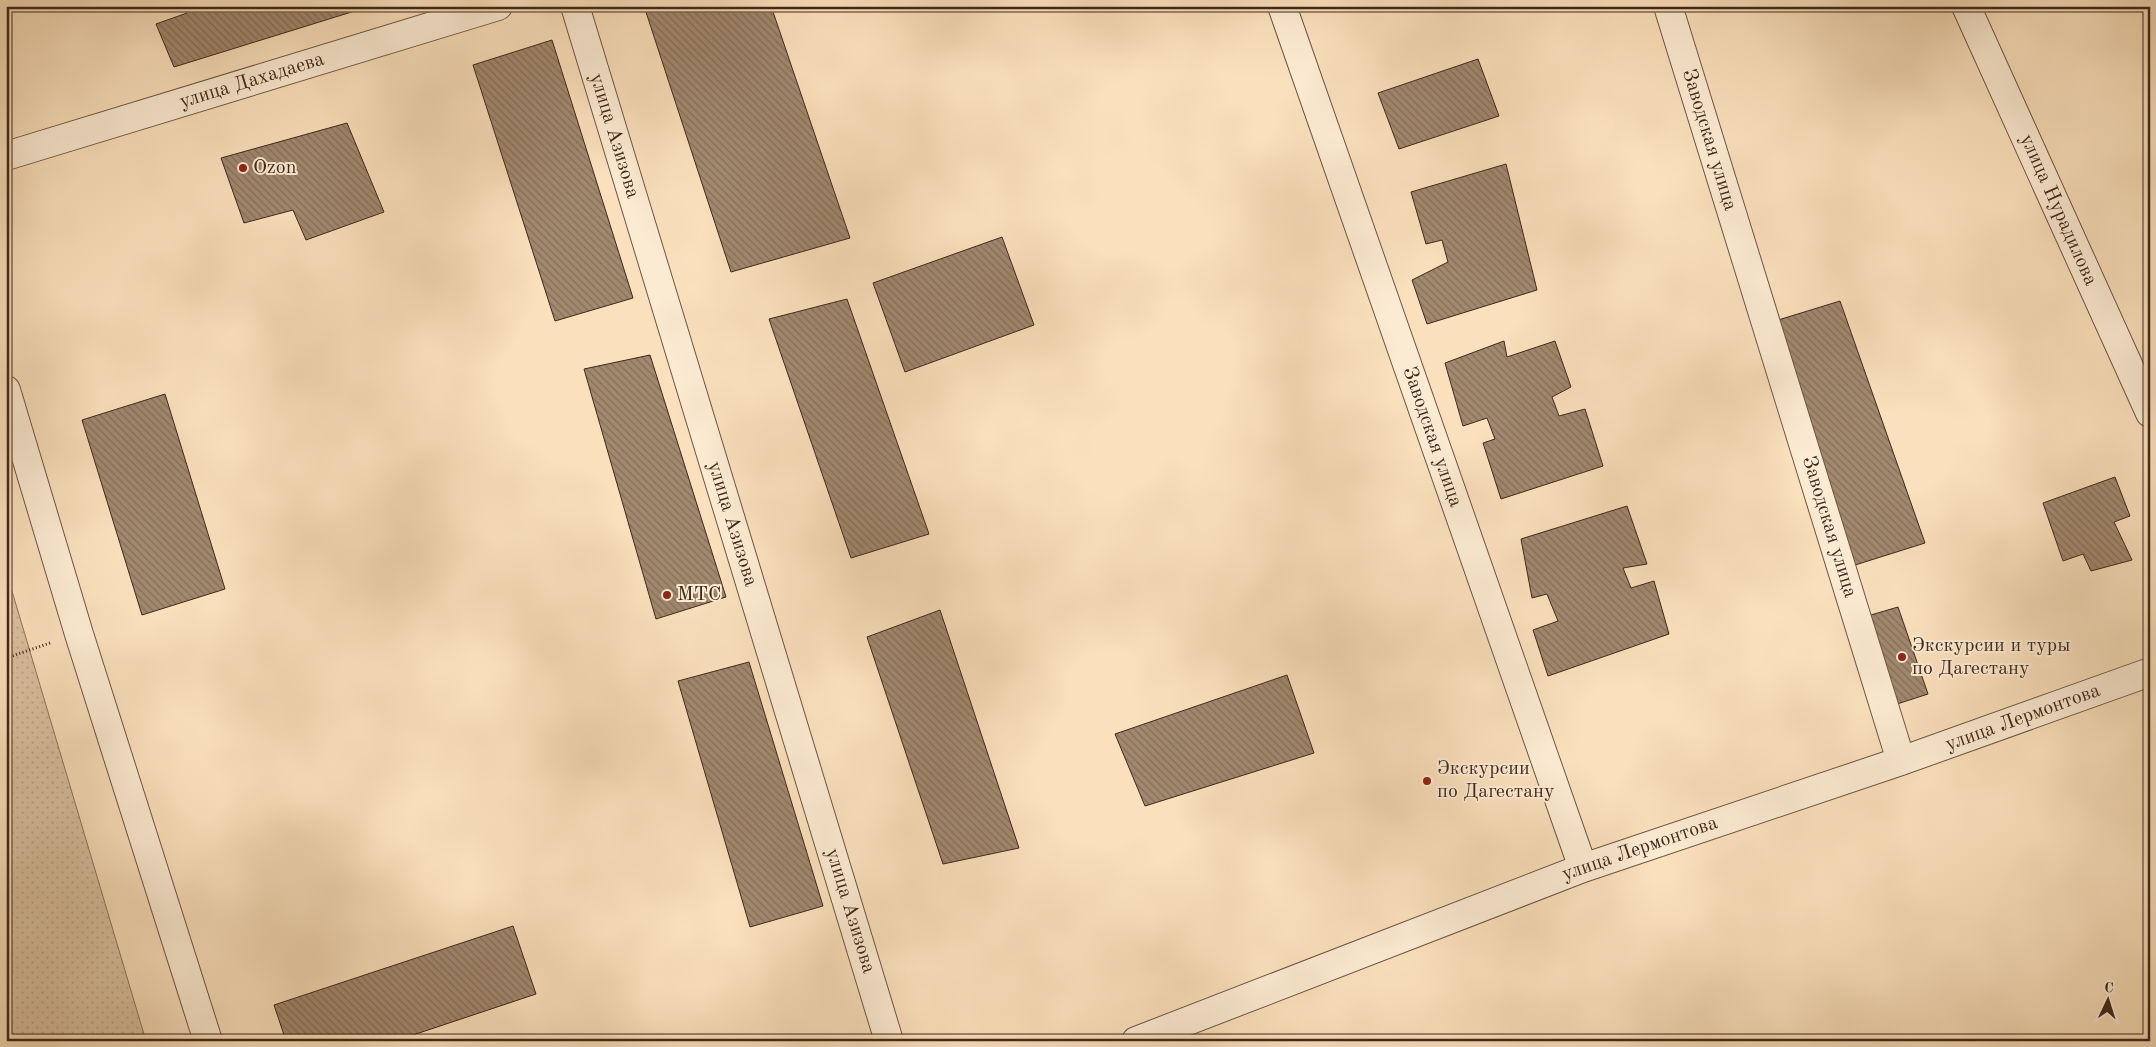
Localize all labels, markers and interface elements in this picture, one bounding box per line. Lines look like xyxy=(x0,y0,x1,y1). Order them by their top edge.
street label: улица Дахадаева xyxy=(177,49,327,113)
street label: Заводская улица xyxy=(1678,67,1740,213)
street label: улица Азизова xyxy=(585,71,643,201)
street label: улица Нурадилова xyxy=(2016,131,2100,289)
place label: Ozon xyxy=(253,158,297,178)
marker: Ozon xyxy=(237,162,249,174)
street label: Заводская улица xyxy=(1399,364,1465,510)
street label: Заводская улица xyxy=(1798,454,1860,600)
street label: улица Азизова xyxy=(703,459,761,589)
place label: МТС xyxy=(677,585,721,605)
marker: МТС xyxy=(661,589,673,601)
place label: Экскурсии и туры по Дагестану xyxy=(1912,636,2070,679)
marker: Экскурсии и туры по Дагестану xyxy=(1896,651,1908,663)
street label: улица Лермонтова xyxy=(1943,681,2103,755)
place label: Экскурсии по Дагестану xyxy=(1437,759,1555,802)
marker: Экскурсии по Дагестану xyxy=(1421,775,1433,787)
street label: улица Лермонтова xyxy=(1560,813,1720,885)
street label: улица Азизова xyxy=(821,846,879,976)
north arrow xyxy=(2084,974,2134,1024)
text: С xyxy=(2104,981,2114,995)

